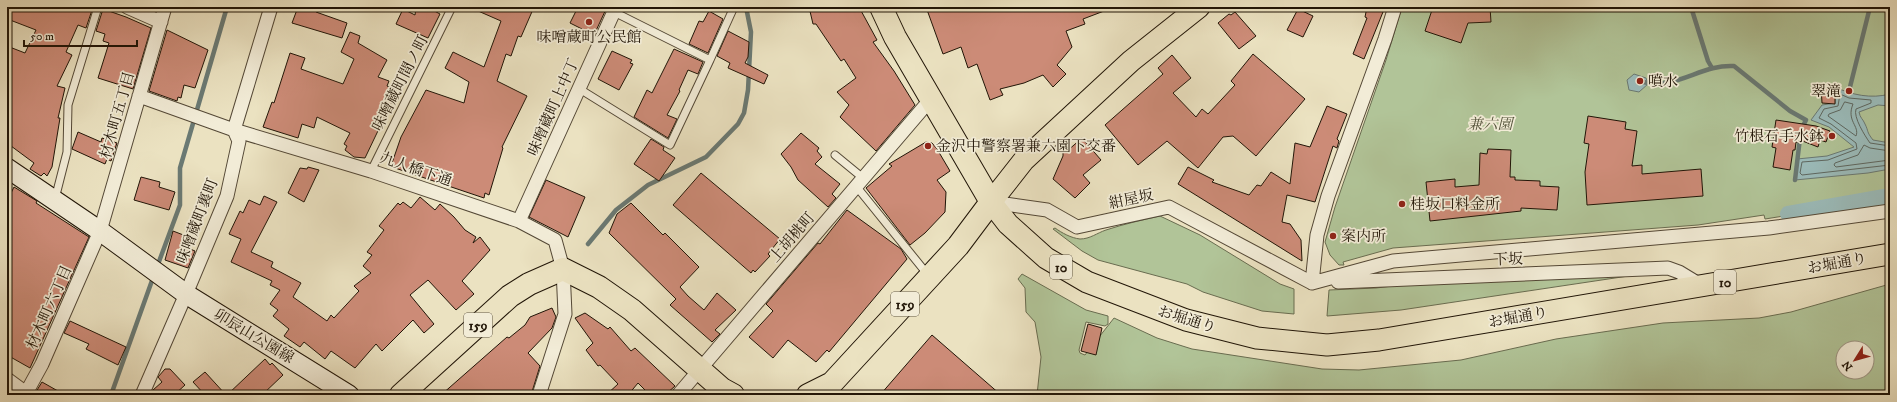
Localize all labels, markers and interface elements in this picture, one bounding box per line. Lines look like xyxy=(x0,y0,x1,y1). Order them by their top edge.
marker: 味噌蔵町公民館 xyxy=(584,17,594,27)
scale bar xyxy=(24,22,137,48)
place label: 味噌蔵町公民館 xyxy=(536,28,642,47)
text: 50 m xyxy=(30,29,54,44)
street label: 味噌蔵町間ノ町 xyxy=(368,32,433,134)
street label: 味噌蔵町上中丁 xyxy=(523,55,583,159)
street label: 材木町五丁目 xyxy=(96,69,139,161)
place label: 噴水 xyxy=(1648,72,1678,91)
marker: 噴水 xyxy=(1635,76,1645,86)
place label: 翠滝 xyxy=(1811,82,1841,101)
marker: 翠滝 xyxy=(1844,86,1854,96)
park label: 兼六園 xyxy=(1467,115,1515,134)
place label: 竹根石手水鉢 xyxy=(1734,127,1824,146)
marker: 竹根石手水鉢 xyxy=(1827,131,1837,141)
place label: 金沢中警察署兼六園下交番 xyxy=(936,137,1116,156)
marker: 金沢中警察署兼六園下交番 xyxy=(923,141,933,151)
street label: 九人橋下通 xyxy=(377,148,454,191)
street label: 味噌蔵町裏町 xyxy=(172,176,222,267)
street label: 紺屋坂 xyxy=(1107,186,1155,213)
place label: 桂坂口料金所 xyxy=(1410,195,1500,214)
marker: 桂坂口料金所 xyxy=(1397,199,1407,209)
street label: 上胡桃町 xyxy=(766,208,819,266)
place label: 案内所 xyxy=(1341,227,1386,246)
marker: 案内所 xyxy=(1328,231,1338,241)
street label: 下坂 xyxy=(1493,249,1523,270)
street label: お堀通り xyxy=(1806,249,1868,278)
road number: 10 xyxy=(1050,255,1072,279)
street label: 材木町六丁目 xyxy=(22,262,76,352)
road number: 10 xyxy=(1714,270,1736,294)
road number: 159 xyxy=(891,292,919,316)
street label: お堀通り xyxy=(1155,302,1218,337)
street label: お堀通り xyxy=(1487,303,1549,332)
street label: 卯辰山公園線 xyxy=(210,305,297,368)
road number: 159 xyxy=(464,313,492,337)
north arrow xyxy=(1835,340,1875,380)
text: N xyxy=(1840,358,1856,373)

